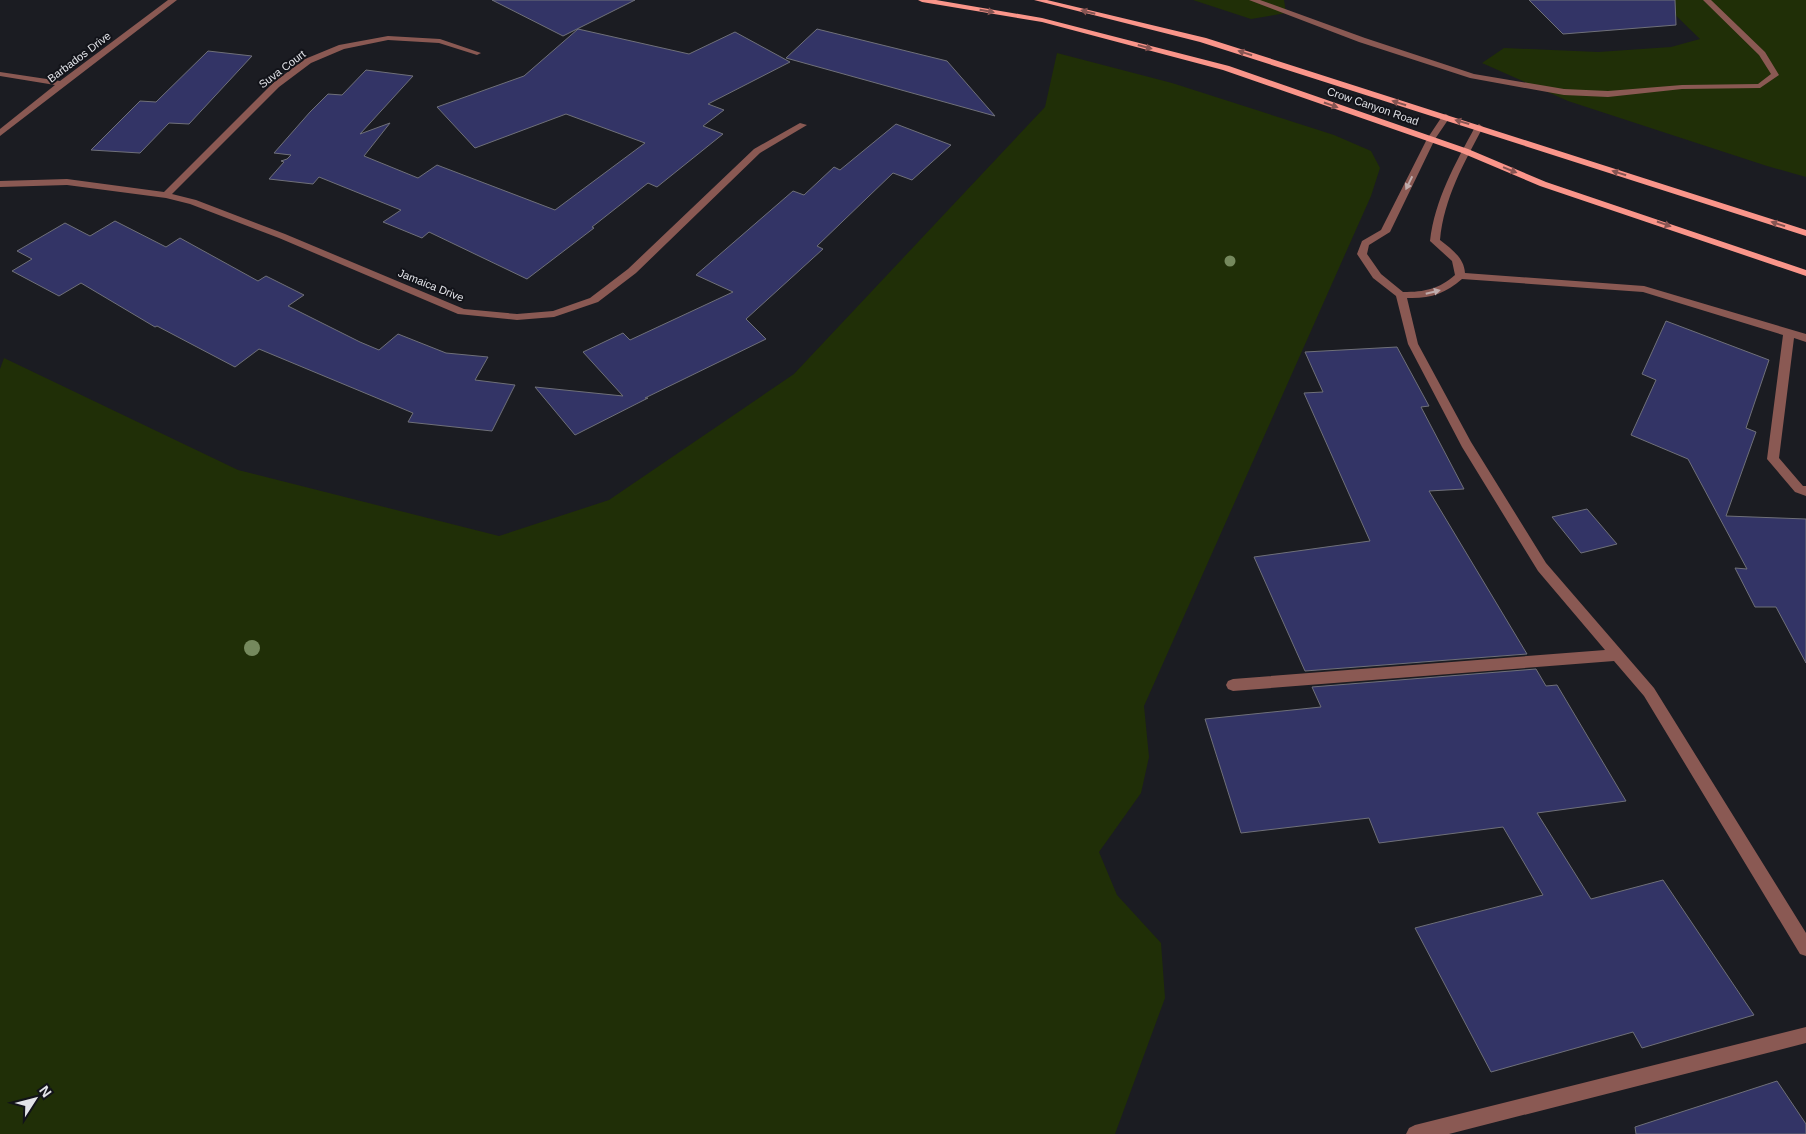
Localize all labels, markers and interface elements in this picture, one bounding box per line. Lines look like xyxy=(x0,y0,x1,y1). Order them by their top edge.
one-way arrow xyxy=(980,7,996,15)
one-way arrow xyxy=(1080,8,1095,16)
street label: Barbados Drive xyxy=(45,29,113,85)
one-way arrow xyxy=(1138,43,1153,51)
street label: Suva Court xyxy=(256,48,308,90)
one-way arrow xyxy=(1237,49,1252,56)
street label: Crow Canyon Road xyxy=(1326,85,1420,127)
one-way arrow xyxy=(1392,98,1407,106)
one-way arrow xyxy=(1323,102,1338,110)
one-way arrow xyxy=(1455,118,1470,126)
one-way arrow xyxy=(1503,167,1518,175)
one-way arrow xyxy=(1612,169,1627,177)
one-way arrow xyxy=(1405,176,1413,190)
one-way arrow xyxy=(1770,220,1785,227)
one-way arrow xyxy=(1656,221,1671,229)
street label: Jamaica Drive xyxy=(396,266,466,304)
one-way arrow xyxy=(1426,288,1441,296)
north arrow xyxy=(10,1074,60,1124)
text: N xyxy=(36,1083,55,1100)

